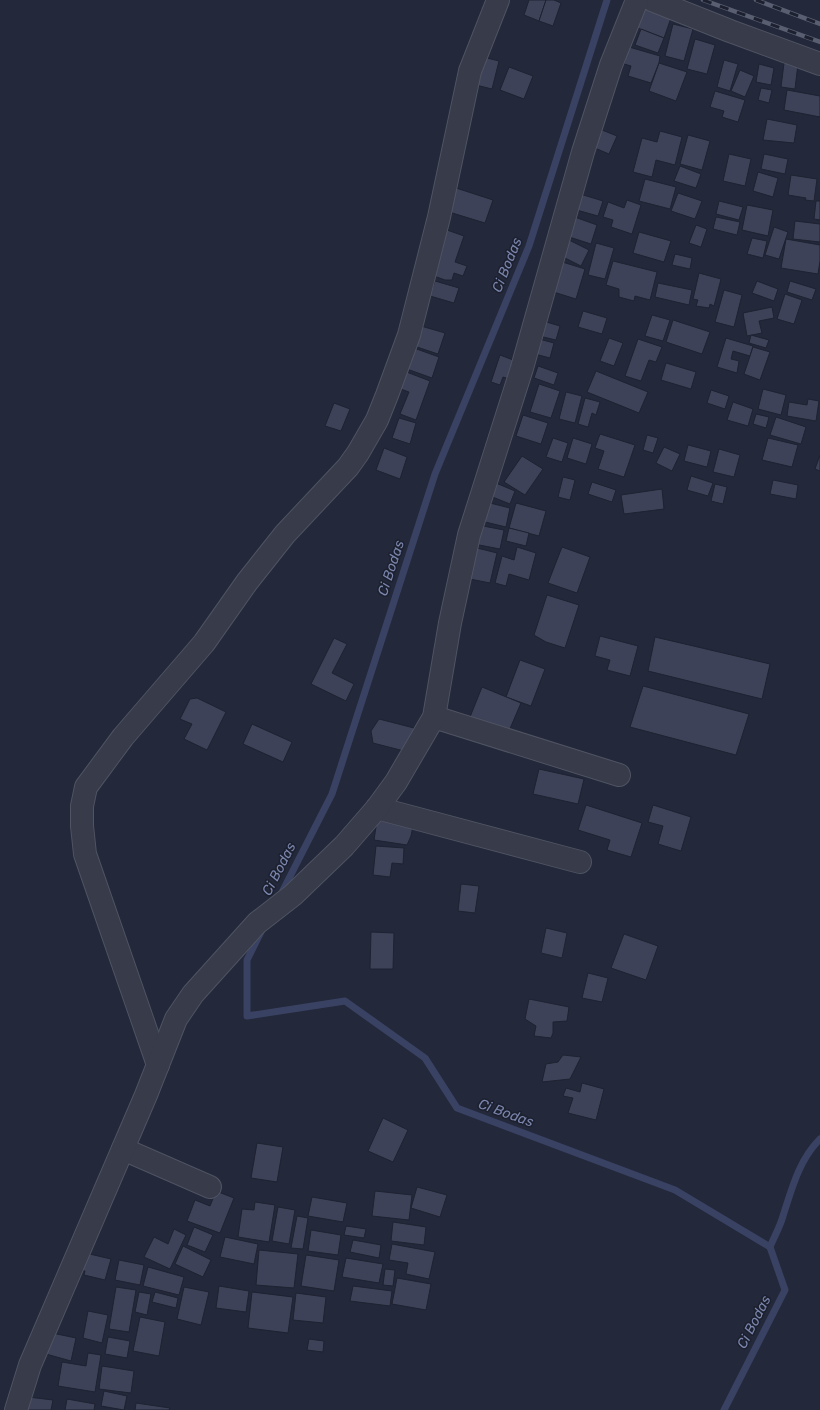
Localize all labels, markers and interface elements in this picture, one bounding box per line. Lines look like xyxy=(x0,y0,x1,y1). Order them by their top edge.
water label: Ci Bodas xyxy=(488,235,526,295)
water label: Ci Bodas xyxy=(374,538,408,598)
water label: Ci Bodas xyxy=(258,840,300,898)
water label: Ci Bodas xyxy=(476,1095,536,1131)
water label: Ci Bodas xyxy=(733,1293,775,1351)

